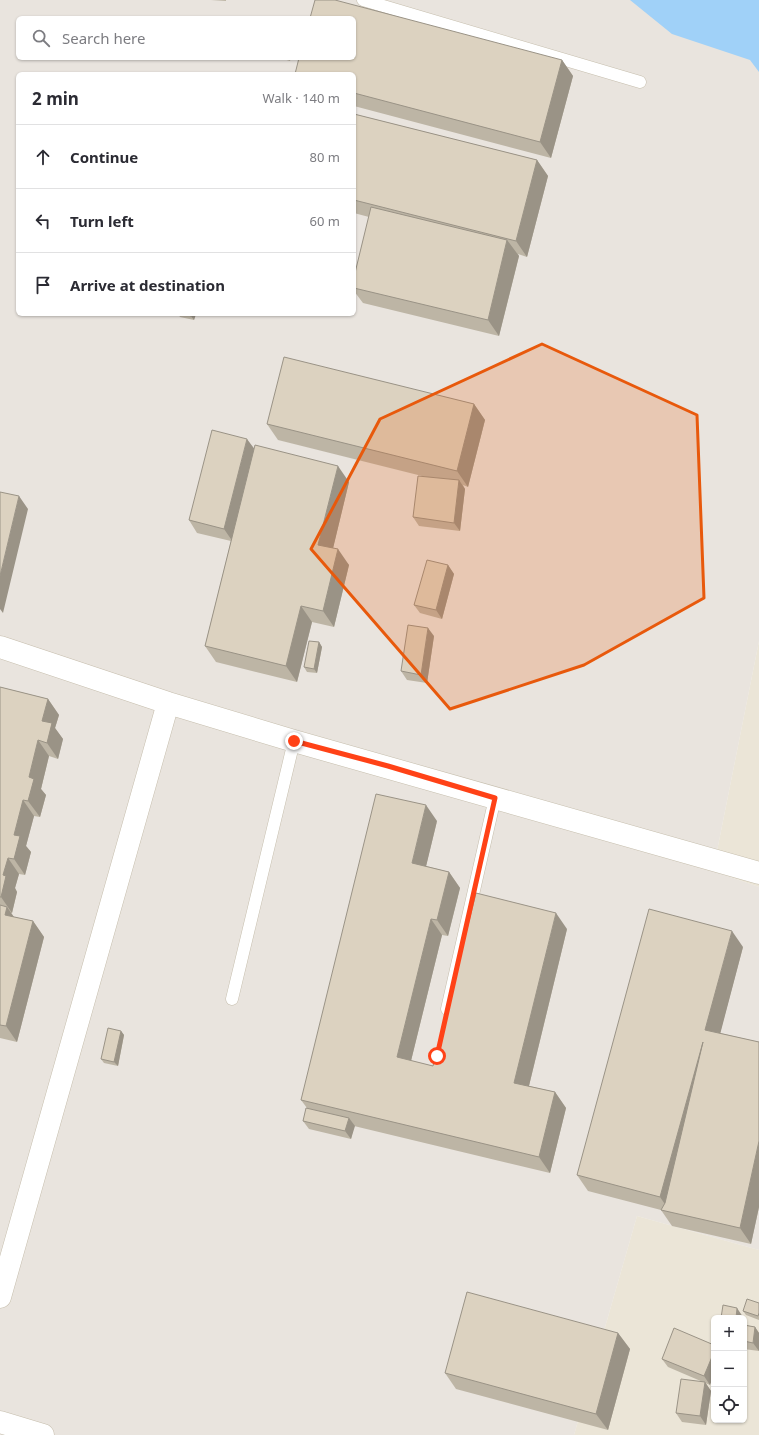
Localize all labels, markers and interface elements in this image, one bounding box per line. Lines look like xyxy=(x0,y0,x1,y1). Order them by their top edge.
search box xyxy=(16,16,356,60)
icon: search xyxy=(30,27,52,49)
text: Search here xyxy=(62,28,145,48)
text: 2 min xyxy=(32,87,79,110)
text: Walk · 140 m xyxy=(262,89,340,107)
icon: ahead xyxy=(32,146,54,168)
text: Continue xyxy=(70,147,138,167)
text: 80 m xyxy=(310,148,340,166)
icon: left xyxy=(32,210,54,232)
text: Turn left xyxy=(70,211,134,231)
text: 60 m xyxy=(310,212,340,230)
icon: arrive xyxy=(32,274,54,296)
text: Arrive at destination xyxy=(70,275,225,295)
route end xyxy=(285,732,303,750)
route start xyxy=(428,1047,446,1065)
map controls xyxy=(711,1315,747,1423)
button: + xyxy=(711,1315,747,1351)
button: − xyxy=(711,1351,747,1387)
button: locate xyxy=(711,1387,747,1423)

